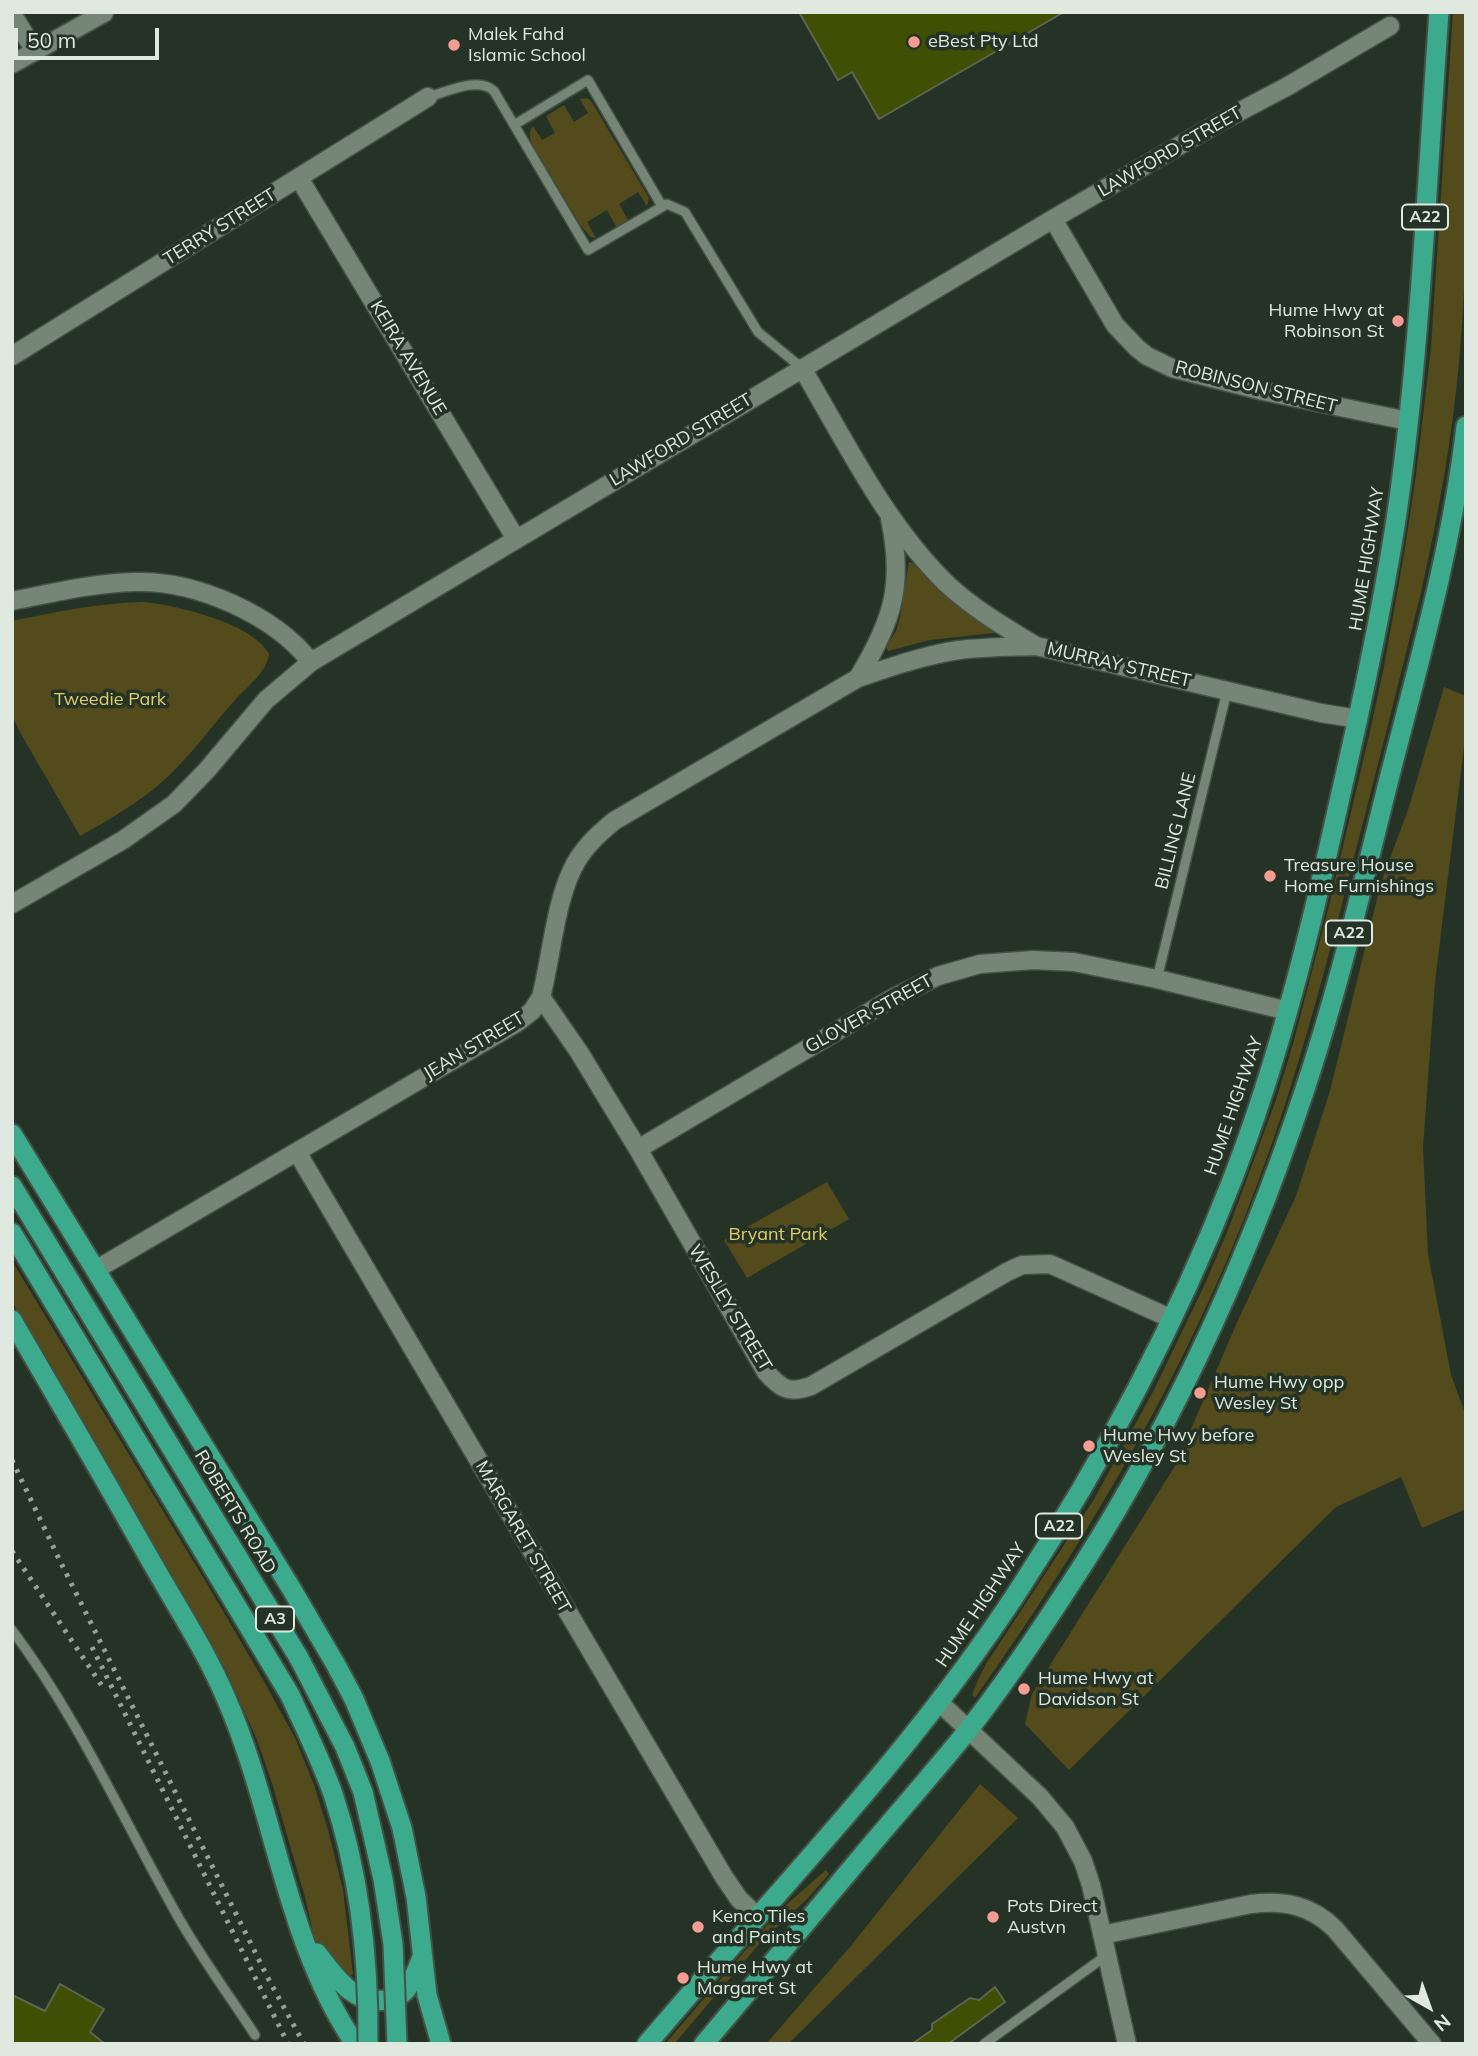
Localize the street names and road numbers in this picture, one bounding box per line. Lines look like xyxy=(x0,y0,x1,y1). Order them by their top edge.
street label: LAWFORD STREET xyxy=(1094,102,1246,202)
street label: TERRY STREET xyxy=(160,184,280,270)
road number: A22 xyxy=(1402,204,1448,230)
street label: KEIRA AVENUE xyxy=(365,297,451,419)
street label: ROBINSON STREET xyxy=(1173,356,1339,418)
street label: LAWFORD STREET xyxy=(606,389,756,491)
street label: HUME HIGHWAY xyxy=(1345,486,1389,632)
street label: MURRAY STREET xyxy=(1045,638,1193,692)
street label: BILLING LANE xyxy=(1151,771,1201,891)
road number: A22 xyxy=(1326,920,1372,945)
street label: GLOVER STREET xyxy=(802,970,936,1058)
street label: JEAN STREET xyxy=(420,1007,528,1085)
street label: HUME HIGHWAY xyxy=(1200,1034,1268,1178)
street label: WESLEY STREET xyxy=(684,1241,776,1375)
street label: ROBERTS ROAD xyxy=(190,1446,280,1578)
street label: MARGARET STREET xyxy=(471,1457,575,1617)
road number: A22 xyxy=(1036,1514,1082,1538)
street label: HUME HIGHWAY xyxy=(931,1539,1031,1671)
road number: A3 xyxy=(256,1606,294,1632)

